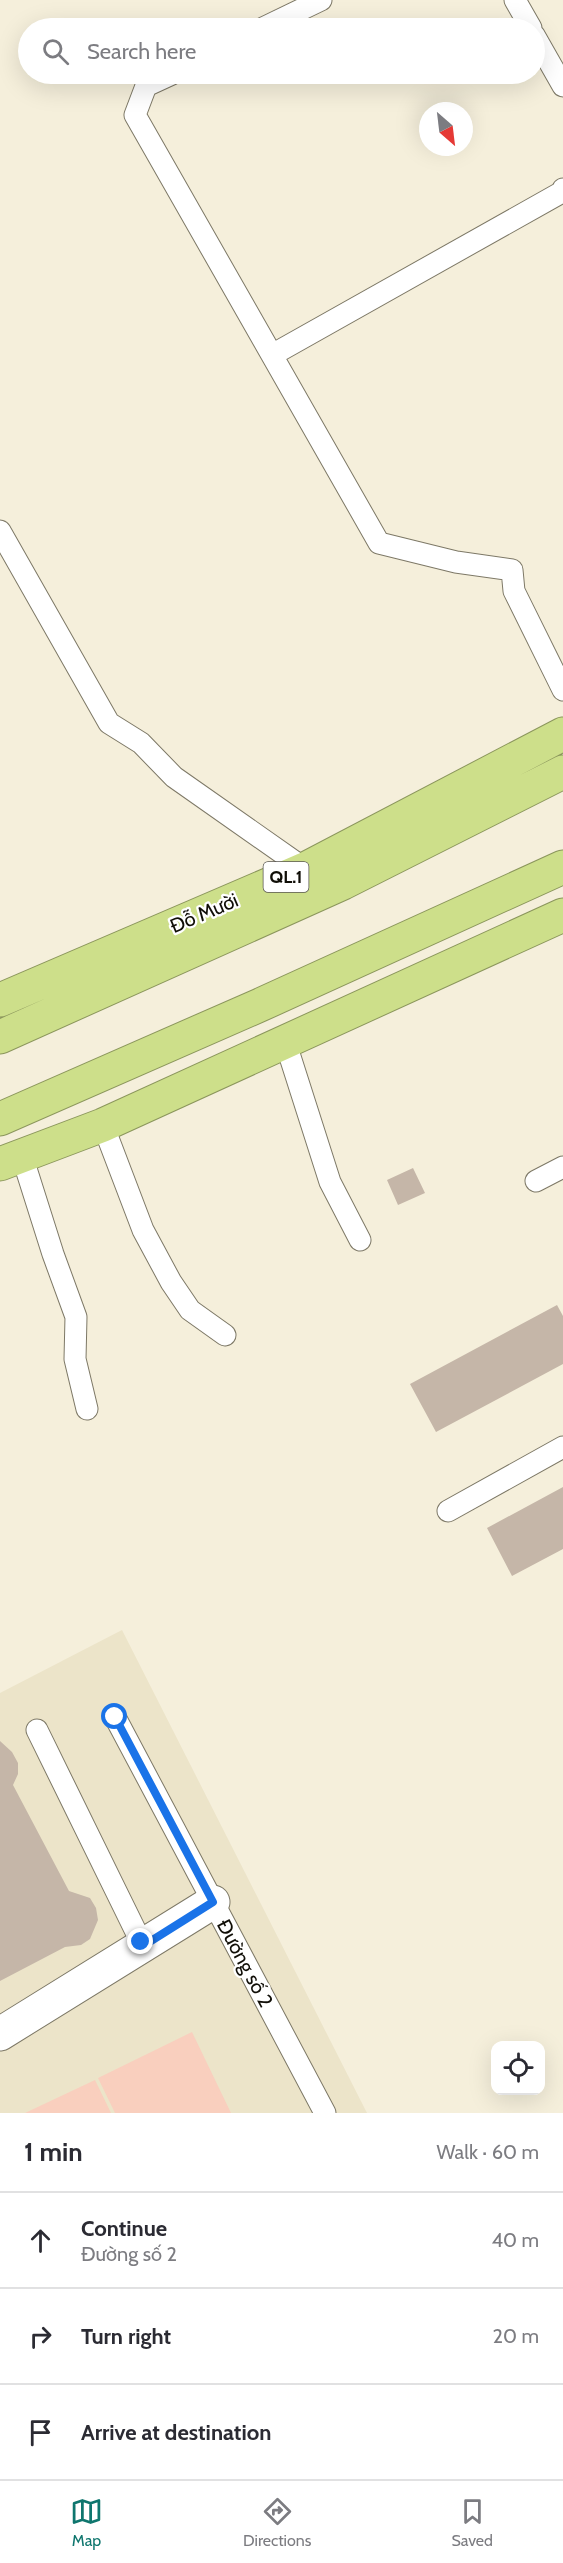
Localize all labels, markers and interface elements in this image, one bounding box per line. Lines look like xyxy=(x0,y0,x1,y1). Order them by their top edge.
search box xyxy=(18,18,545,84)
icon: search xyxy=(39,35,72,68)
text: Search here xyxy=(87,38,196,65)
north arrow xyxy=(419,102,473,156)
road number: QL.1 xyxy=(264,862,308,892)
street label: Đỗ Mười xyxy=(166,888,242,938)
route start xyxy=(101,1703,127,1729)
street label: Đường số 2 xyxy=(212,1915,278,2011)
route end xyxy=(127,1928,153,1954)
map controls xyxy=(491,2041,545,2095)
button: locate xyxy=(491,2041,545,2095)
text: 1 min xyxy=(24,2136,83,2168)
text: Walk · 60 m xyxy=(436,2140,539,2164)
text: Continue xyxy=(81,2215,167,2242)
icon: ahead xyxy=(24,2224,57,2257)
text: 40 m xyxy=(491,2228,539,2252)
text: Đường số 2 xyxy=(81,2242,177,2266)
icon: right xyxy=(24,2320,57,2353)
text: Turn right xyxy=(81,2323,171,2350)
text: 20 m xyxy=(493,2324,539,2348)
icon: arrive xyxy=(24,2416,57,2449)
text: Arrive at destination xyxy=(81,2419,271,2446)
tab: Map xyxy=(70,2495,103,2550)
tab: Directions xyxy=(243,2495,311,2550)
tab: Saved xyxy=(451,2495,493,2550)

